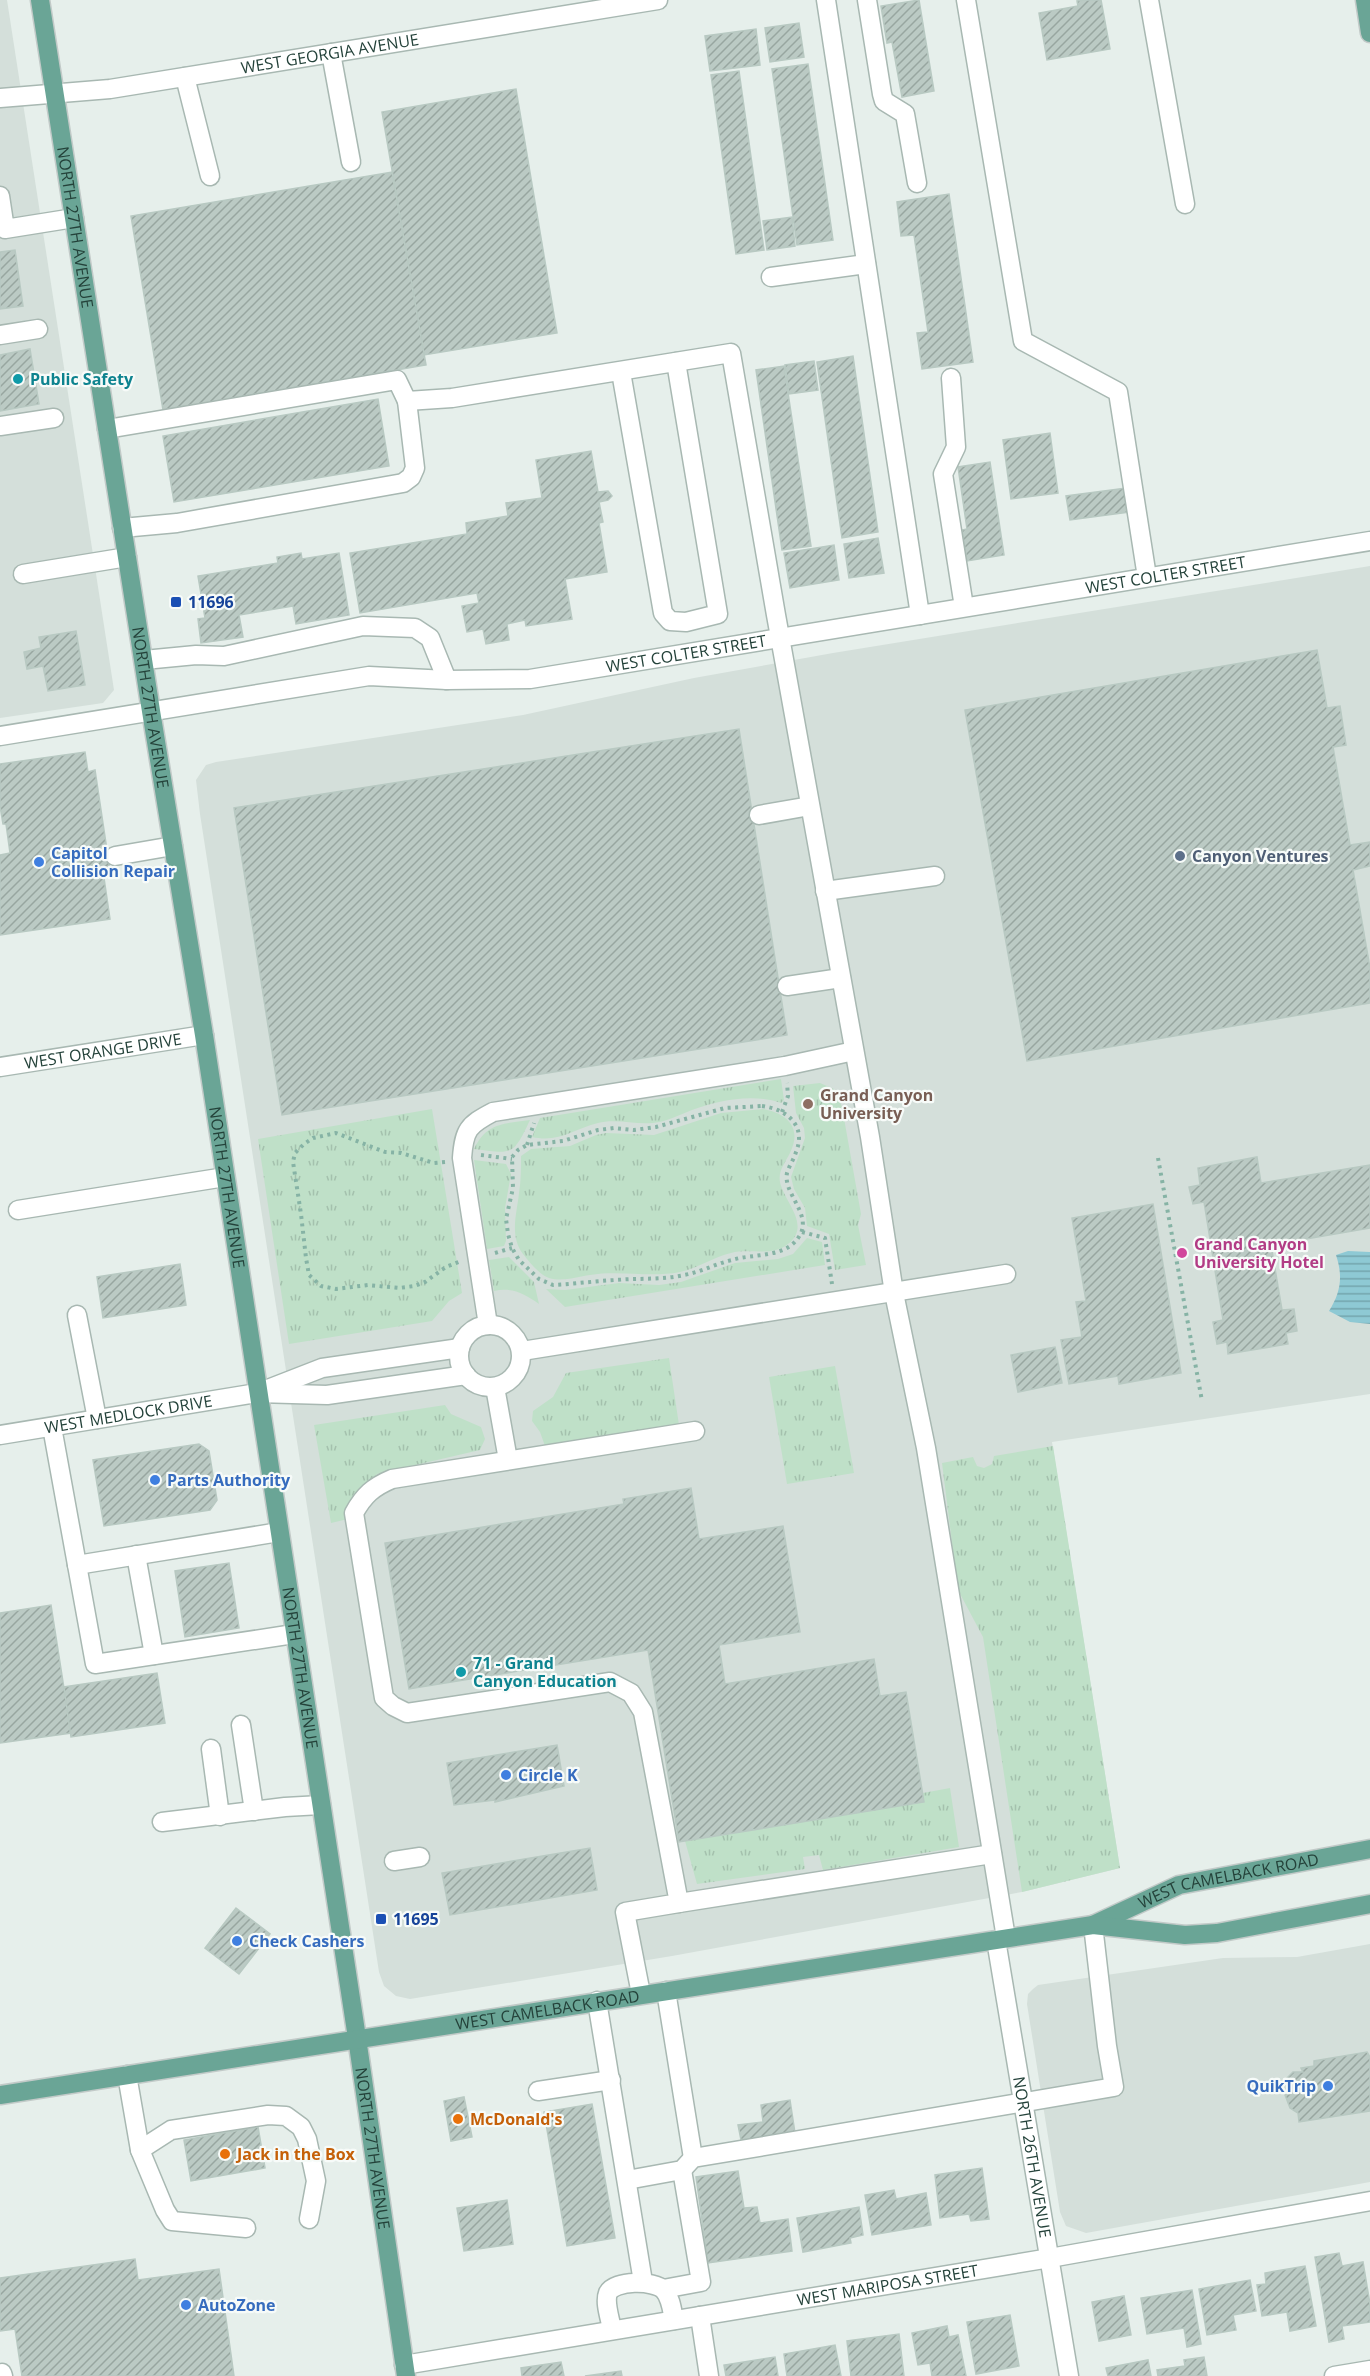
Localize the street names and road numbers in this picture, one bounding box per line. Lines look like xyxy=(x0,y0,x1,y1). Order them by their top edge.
street label: WEST GEORGIA AVENUE xyxy=(239,28,420,79)
street label: NORTH 27TH AVENUE xyxy=(52,145,99,310)
street label: WEST COLTER STREET xyxy=(1084,551,1247,599)
street label: NORTH 27TH AVENUE xyxy=(127,625,174,790)
street label: WEST COLTER STREET xyxy=(604,629,768,677)
street label: WEST ORANGE DRIVE xyxy=(22,1028,183,1074)
street label: NORTH 27TH AVENUE xyxy=(204,1105,250,1270)
street label: WEST MEDLOCK DRIVE xyxy=(43,1390,214,1439)
street label: NORTH 27TH AVENUE xyxy=(277,1585,324,1750)
street label: WEST CAMELBACK ROAD xyxy=(1135,1848,1321,1913)
street label: WEST CAMELBACK ROAD xyxy=(454,1985,641,2035)
street label: NORTH 27TH AVENUE xyxy=(350,2066,396,2231)
street label: NORTH 26TH AVENUE xyxy=(1008,2075,1057,2239)
street label: WEST MARIPOSA STREET xyxy=(795,2259,980,2311)

